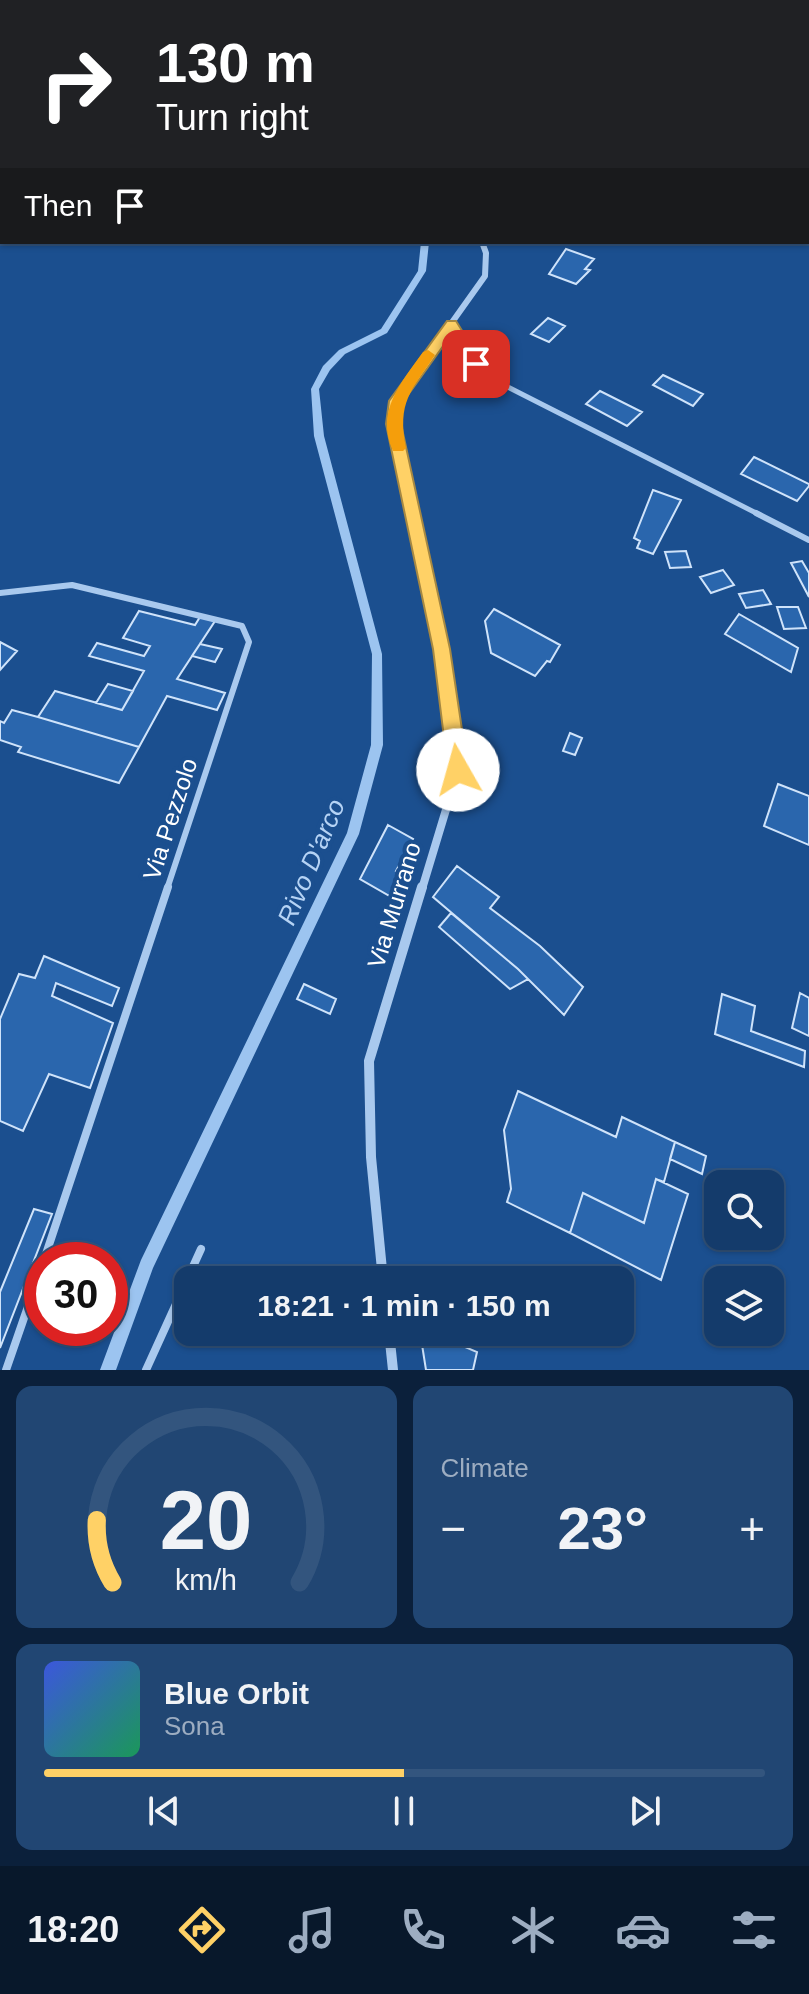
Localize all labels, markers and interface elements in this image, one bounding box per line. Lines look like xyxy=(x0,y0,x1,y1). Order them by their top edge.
text: 130 m xyxy=(156,31,315,94)
icon: right xyxy=(24,32,128,136)
text: Turn right xyxy=(156,97,309,138)
icon: arrive xyxy=(108,184,152,228)
text: Then xyxy=(24,189,92,222)
pin xyxy=(442,330,510,398)
icon: arrive xyxy=(454,342,498,386)
position arrow xyxy=(416,728,500,812)
street label: Via Pezzolo xyxy=(138,755,202,883)
water label: Rivo D'arco xyxy=(271,795,351,929)
street label: Via Murrano xyxy=(362,839,426,971)
map controls xyxy=(704,1170,784,1346)
button: search xyxy=(704,1170,784,1250)
speed limit sign: 30 xyxy=(24,1242,128,1346)
button: layers xyxy=(704,1266,784,1346)
text: 18:21 · 1 min · 150 m xyxy=(257,1289,551,1322)
text: Climate xyxy=(441,1453,529,1483)
text: 20 xyxy=(160,1474,253,1567)
text: 23° xyxy=(557,1495,648,1562)
text: − xyxy=(441,1504,466,1553)
text: + xyxy=(739,1504,765,1553)
text: km/h xyxy=(175,1564,237,1596)
text: Blue Orbit xyxy=(164,1677,309,1710)
text: Sona xyxy=(164,1711,225,1741)
icon: previous xyxy=(142,1789,186,1833)
icon: pause xyxy=(382,1789,426,1833)
icon: next xyxy=(623,1789,667,1833)
icon: directions xyxy=(174,1902,230,1958)
icon: music xyxy=(284,1902,340,1958)
icon: phone xyxy=(395,1902,451,1958)
icon: climate xyxy=(505,1902,561,1958)
icon: car xyxy=(615,1902,671,1958)
icon: filters xyxy=(726,1902,782,1958)
text: 18:20 xyxy=(27,1909,119,1950)

